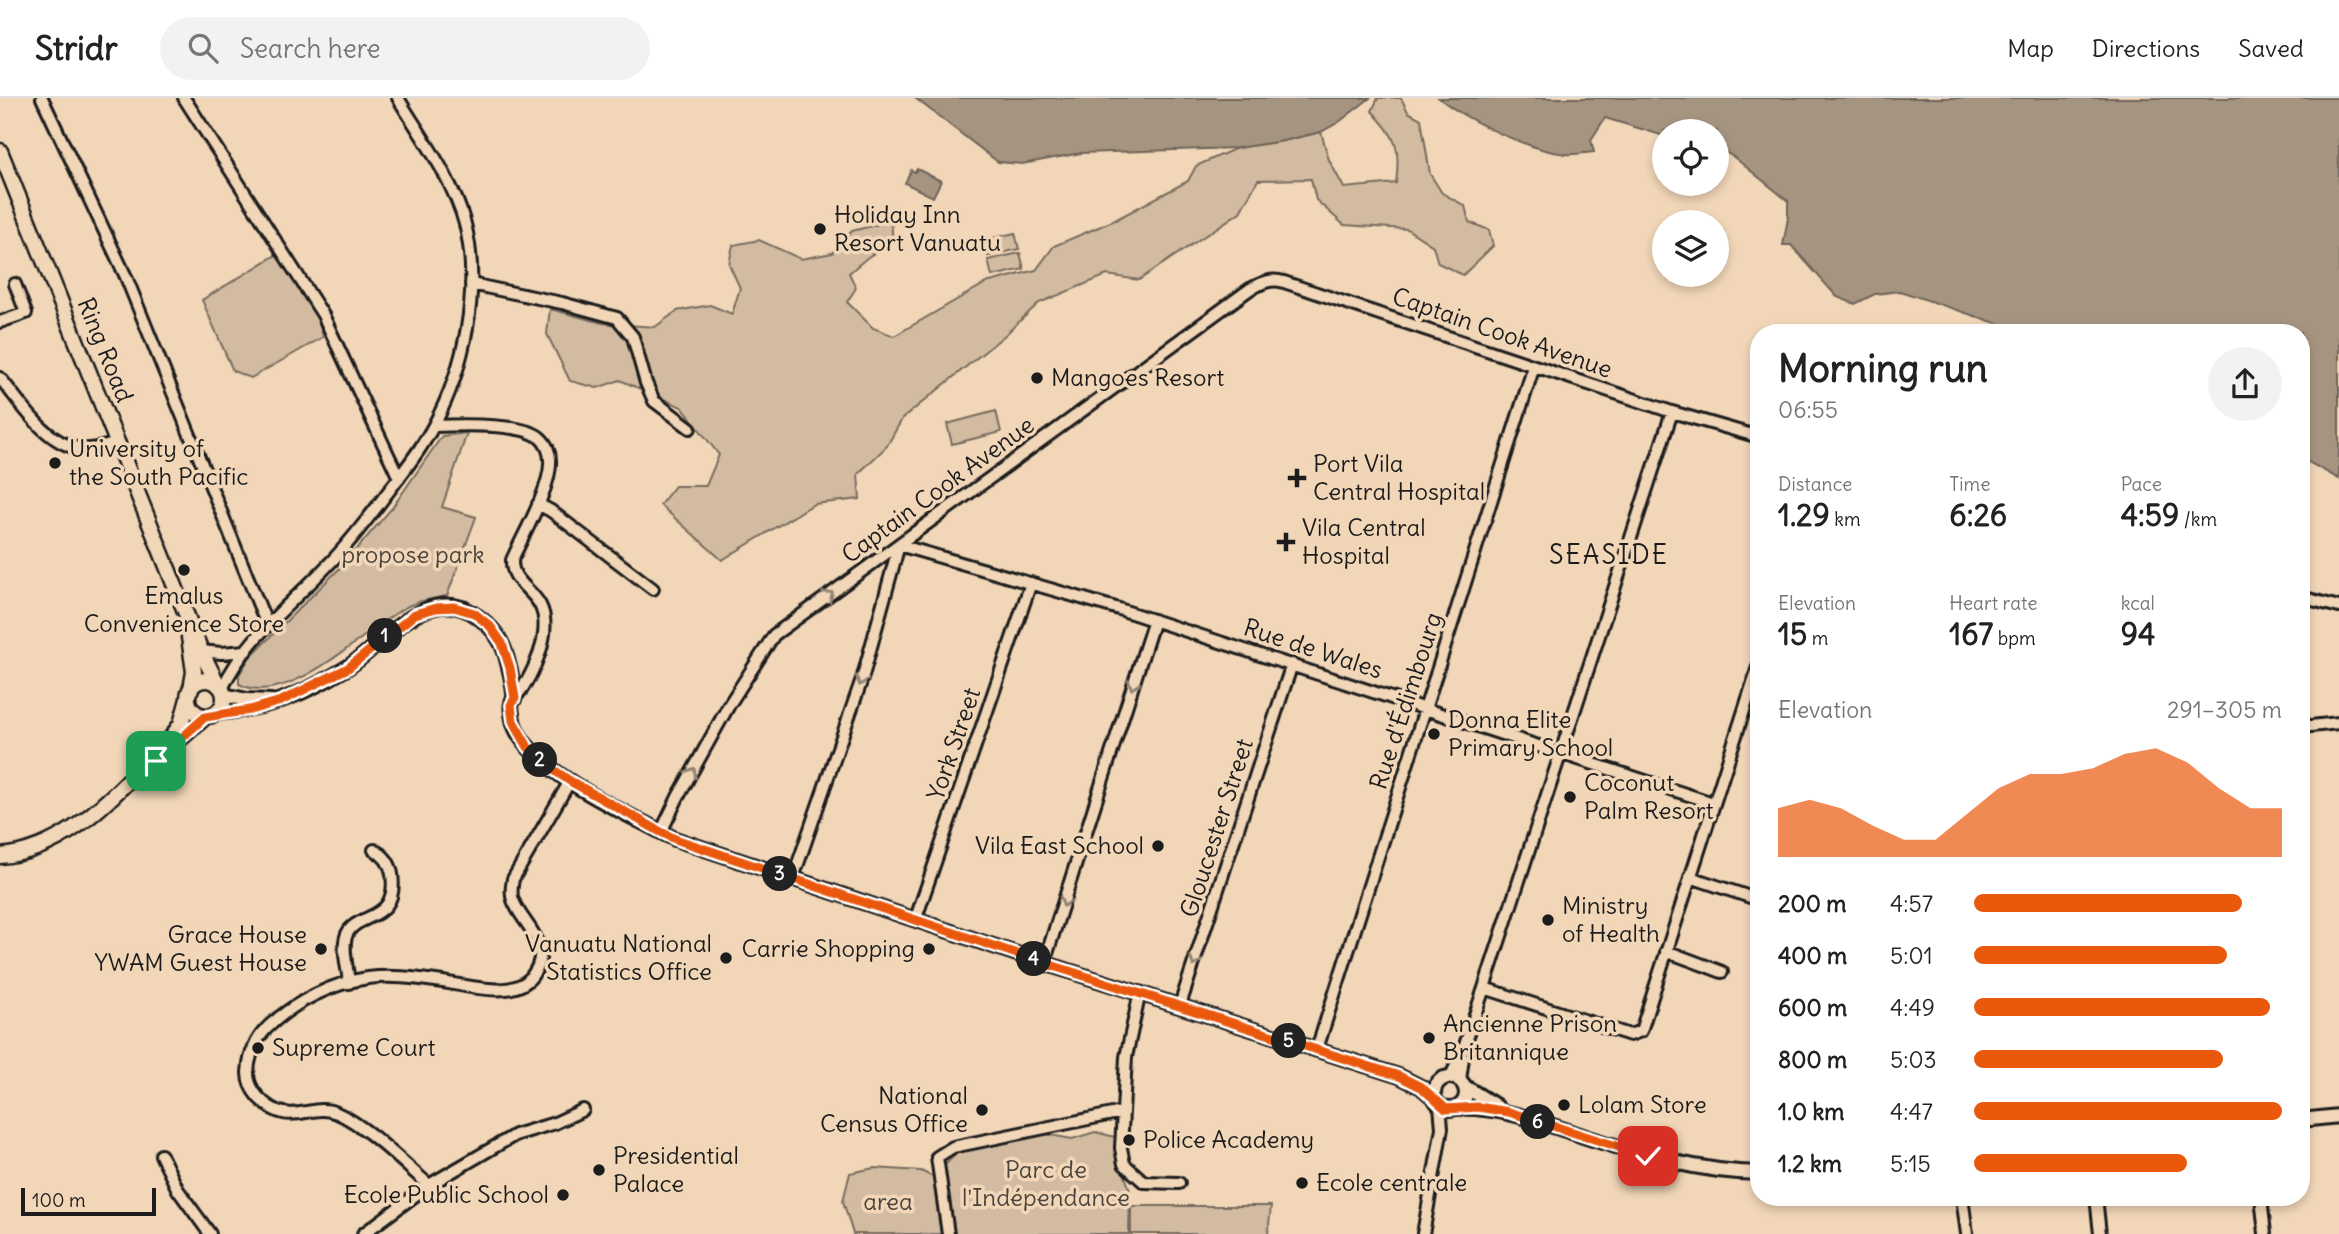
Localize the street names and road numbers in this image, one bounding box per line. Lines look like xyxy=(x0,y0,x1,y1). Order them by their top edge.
street label: Captain Cook Avenue xyxy=(1388,280,1616,384)
street label: Ring Road xyxy=(71,293,140,406)
street label: Captain Cook Avenue xyxy=(835,409,1039,569)
street label: Rue d'Édimbourg xyxy=(1362,608,1448,793)
street label: Rue de Wales xyxy=(1240,611,1387,685)
street label: York Street xyxy=(920,683,986,804)
street label: Gloucester Street xyxy=(1173,735,1259,921)

